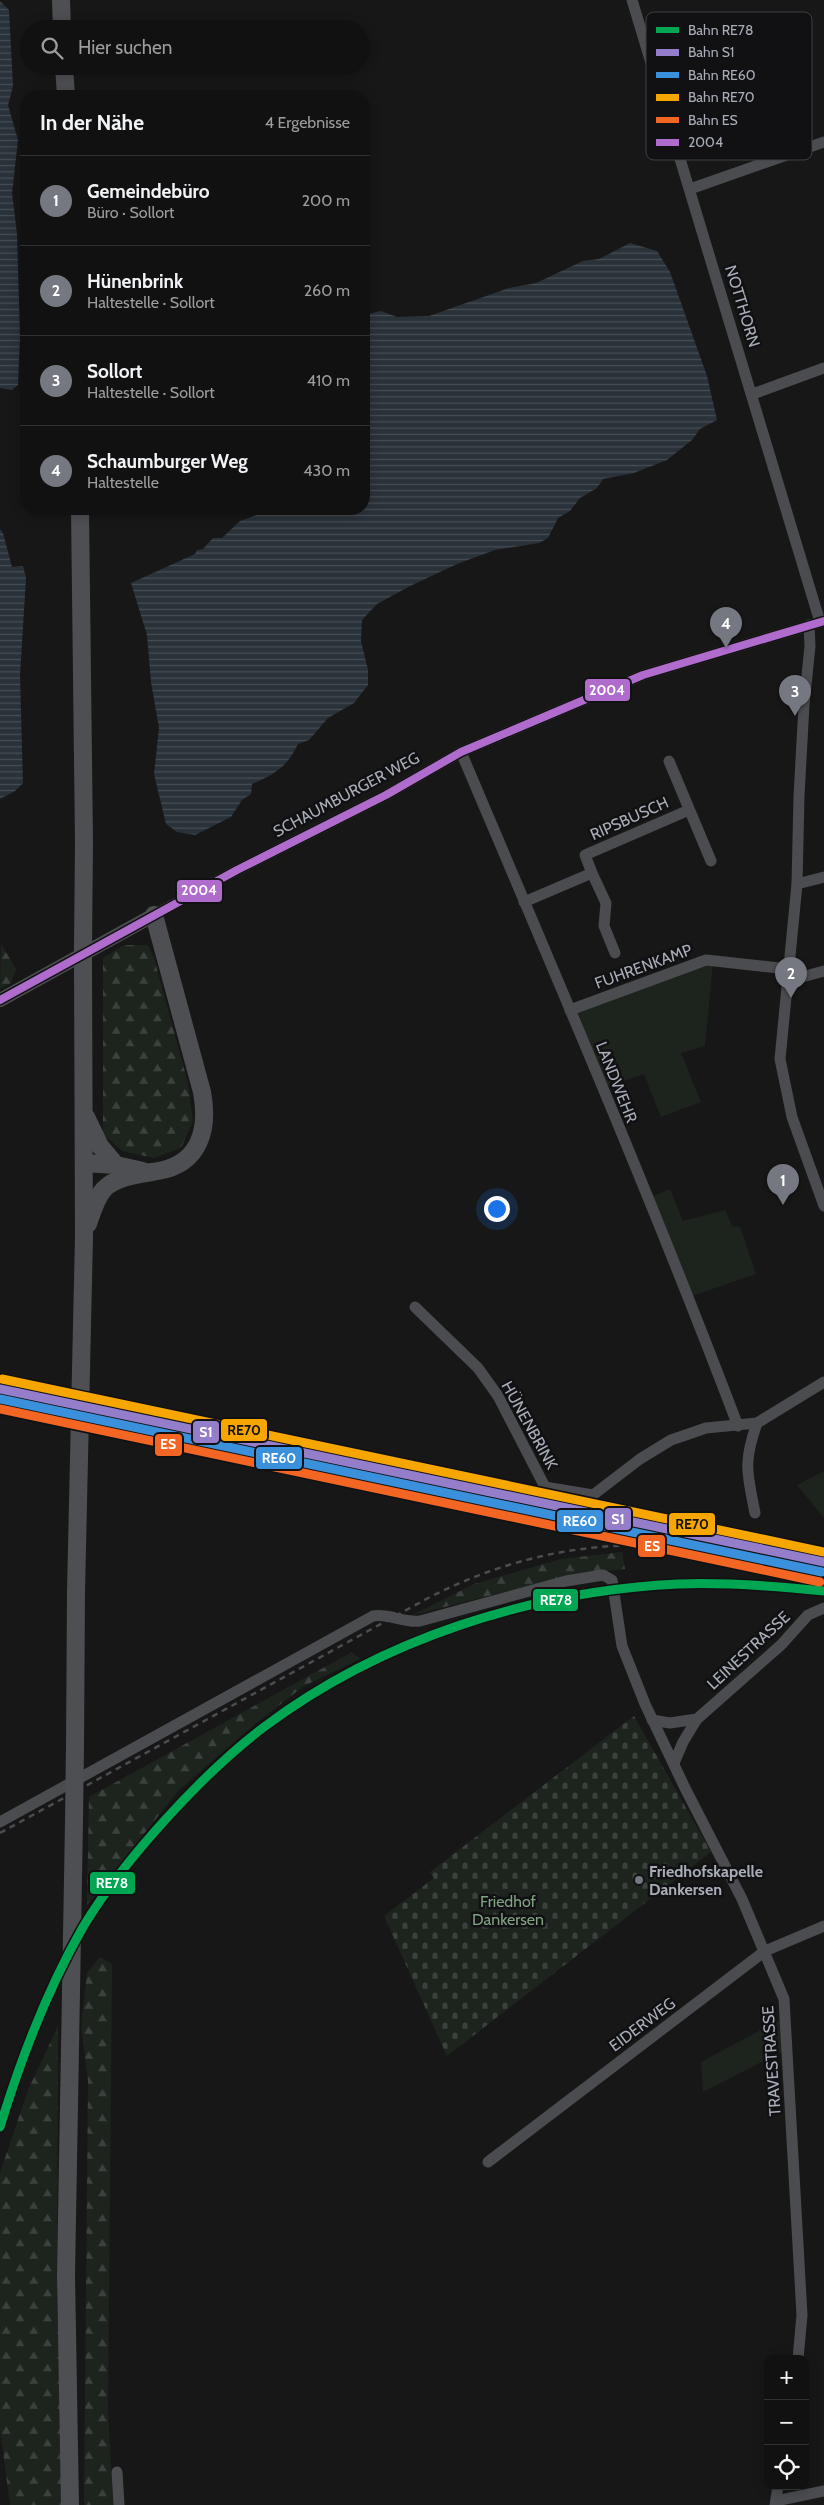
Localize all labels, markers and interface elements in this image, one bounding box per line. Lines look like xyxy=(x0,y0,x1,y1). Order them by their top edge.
legend xyxy=(646,12,812,160)
search box xyxy=(20,20,370,75)
text: Bahn RE78 xyxy=(688,21,753,39)
icon: search xyxy=(38,34,66,62)
text: Hier suchen xyxy=(78,36,172,59)
text: Bahn S1 xyxy=(688,43,734,61)
text: Bahn RE60 xyxy=(688,66,756,84)
text: Bahn RE70 xyxy=(688,88,755,106)
text: In der Nähe xyxy=(40,110,144,135)
text: Bahn ES xyxy=(688,111,738,129)
text: 4 Ergebnisse xyxy=(265,113,350,132)
text: 2004 xyxy=(688,133,723,151)
text: Gemeindebüro xyxy=(87,180,210,203)
text: 1 xyxy=(53,191,59,210)
text: 200 m xyxy=(302,191,350,210)
text: Büro · Sollort xyxy=(87,203,174,222)
street label: NOTTHORN xyxy=(721,263,764,349)
text: Hünenbrink xyxy=(87,270,183,293)
text: 2 xyxy=(52,281,60,300)
text: 260 m xyxy=(304,281,350,300)
text: Haltestelle · Sollort xyxy=(87,293,215,312)
text: Sollort xyxy=(87,360,142,383)
text: 3 xyxy=(52,371,60,390)
text: 410 m xyxy=(307,371,350,390)
text: Haltestelle · Sollort xyxy=(87,383,215,402)
text: Schaumburger Weg xyxy=(87,450,248,473)
text: 4 xyxy=(51,461,61,480)
text: 430 m xyxy=(303,461,350,480)
text: Haltestelle xyxy=(87,473,159,492)
pin: 4 xyxy=(710,607,742,648)
pin: 3 xyxy=(779,675,811,716)
line badge: 2004 xyxy=(584,678,631,702)
text: 2004 xyxy=(589,681,625,699)
street label: SCHAUMBURGER WEG xyxy=(270,748,423,841)
street label: RIPSBUSCH xyxy=(587,793,671,844)
line badge: 2004 xyxy=(176,879,223,903)
text: 2004 xyxy=(181,881,217,899)
street label: FUHRENKAMP xyxy=(592,940,694,993)
pin: 2 xyxy=(775,957,807,998)
street label: LANDWEHR xyxy=(592,1039,642,1126)
pin: 1 xyxy=(767,1164,799,1205)
your location xyxy=(484,1196,510,1222)
street label: HÜNENBRINK xyxy=(498,1378,562,1473)
line badge: RE70 xyxy=(220,1418,268,1442)
line badge: S1 xyxy=(192,1420,220,1444)
text: RE70 xyxy=(227,1421,261,1439)
text: S1 xyxy=(199,1423,213,1441)
line badge: ES xyxy=(154,1433,183,1457)
text: ES xyxy=(160,1435,176,1453)
line badge: RE60 xyxy=(255,1446,303,1470)
text: RE60 xyxy=(262,1449,296,1467)
line badge: S1 xyxy=(604,1507,632,1531)
line badge: RE60 xyxy=(556,1509,604,1533)
text: S1 xyxy=(611,1510,625,1528)
text: RE60 xyxy=(563,1512,597,1530)
line badge: RE70 xyxy=(668,1512,716,1536)
text: RE70 xyxy=(675,1515,709,1533)
line badge: ES xyxy=(637,1534,666,1558)
text: ES xyxy=(644,1537,660,1555)
line badge: RE78 xyxy=(532,1588,579,1612)
text: RE78 xyxy=(540,1591,572,1609)
street label: LEINESTRASSE xyxy=(703,1607,794,1693)
place label: Friedhofskapelle Dankersen xyxy=(649,1862,763,1899)
line badge: RE78 xyxy=(89,1871,136,1895)
text: RE78 xyxy=(96,1874,128,1892)
marker: Friedhofskapelle Dankersen xyxy=(633,1874,645,1886)
park label: Friedhof Dankersen xyxy=(472,1892,544,1929)
street label: EIDERWEG xyxy=(606,1993,679,2055)
street label: TRAVESTRASSE xyxy=(758,2005,785,2117)
map controls xyxy=(764,2355,809,2490)
button: + xyxy=(764,2355,809,2400)
button: − xyxy=(764,2400,809,2445)
button: locate xyxy=(764,2445,809,2490)

